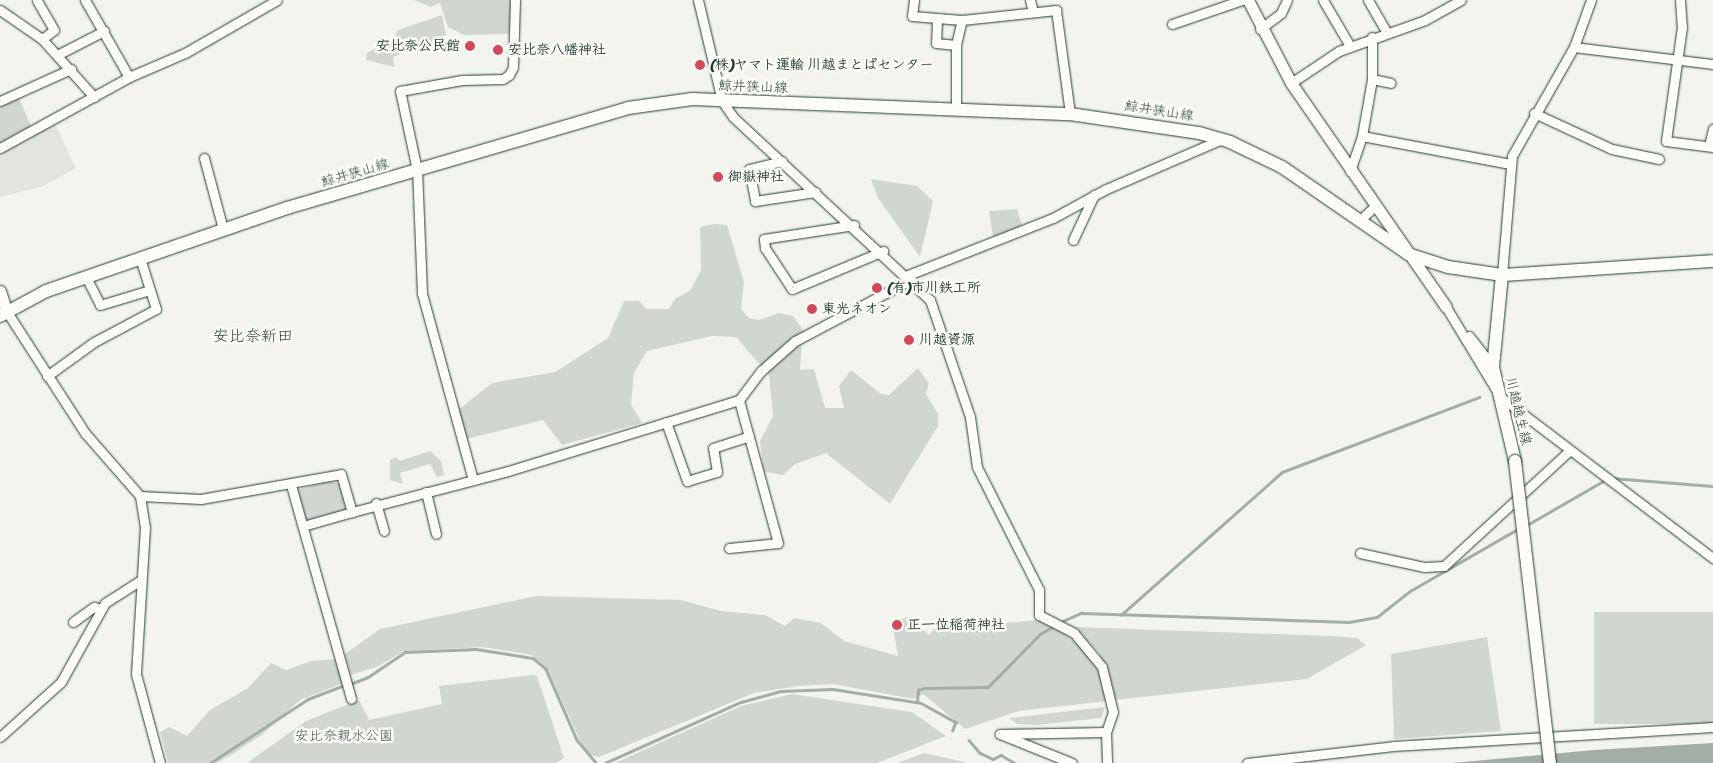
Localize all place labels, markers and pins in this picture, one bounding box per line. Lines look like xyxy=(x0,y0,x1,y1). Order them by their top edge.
place label: 安比奈公民館 xyxy=(376,38,460,54)
marker: 安比奈公民館 xyxy=(464,40,476,52)
place label: 安比奈八幡神社 xyxy=(508,42,606,58)
marker: 安比奈八幡神社 xyxy=(492,44,504,56)
place label: (株)ヤマト運輸 川越まとばセンター xyxy=(710,57,934,73)
marker: (株)ヤマト運輸 川越まとばセンター xyxy=(694,59,706,71)
place label: 御嶽神社 xyxy=(728,169,784,185)
marker: 御嶽神社 xyxy=(712,171,724,183)
place label: (有)市川鉄工所 xyxy=(887,280,981,296)
marker: (有)市川鉄工所 xyxy=(871,282,883,294)
place label: 東光ネオン xyxy=(822,301,892,317)
marker: 東光ネオン xyxy=(806,303,818,315)
place label: 川越資源 xyxy=(919,332,975,348)
marker: 川越資源 xyxy=(903,334,915,346)
place label: 正一位稲荷神社 xyxy=(907,617,1005,633)
marker: 正一位稲荷神社 xyxy=(891,619,903,631)

